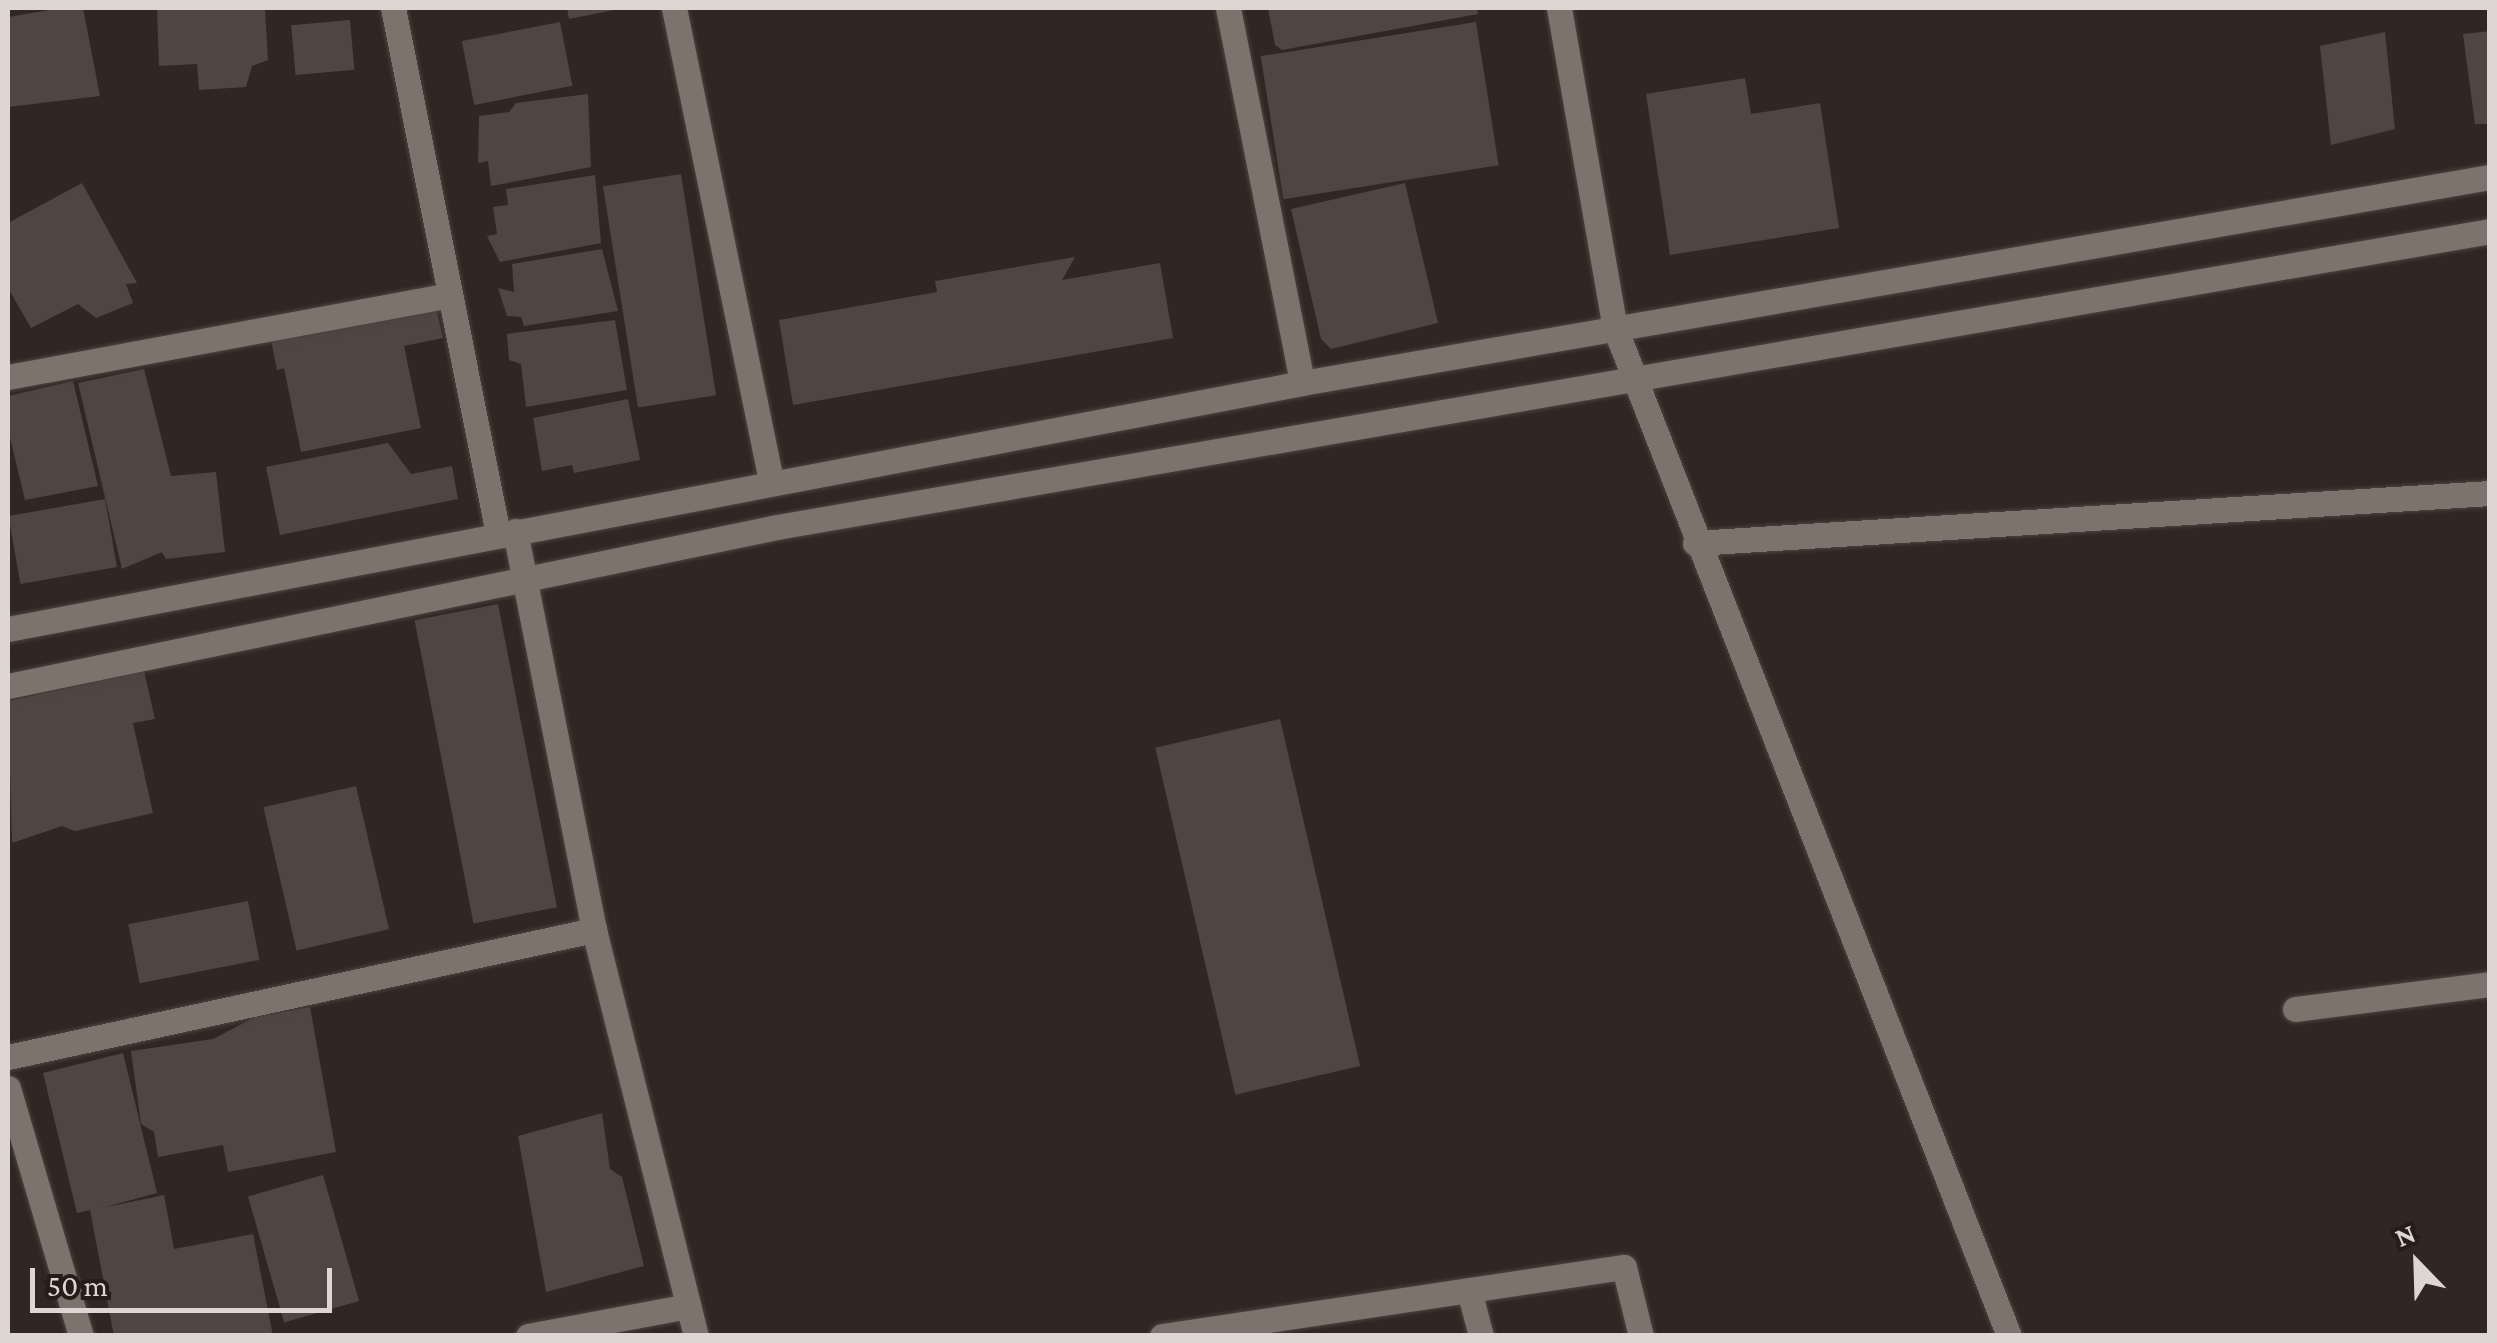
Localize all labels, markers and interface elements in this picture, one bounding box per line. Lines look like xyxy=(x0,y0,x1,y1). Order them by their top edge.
north arrow xyxy=(2367,1213,2467,1313)
text: N xyxy=(2390,1217,2420,1253)
scale bar xyxy=(35,1248,338,1310)
text: 50 m xyxy=(47,1269,108,1302)

